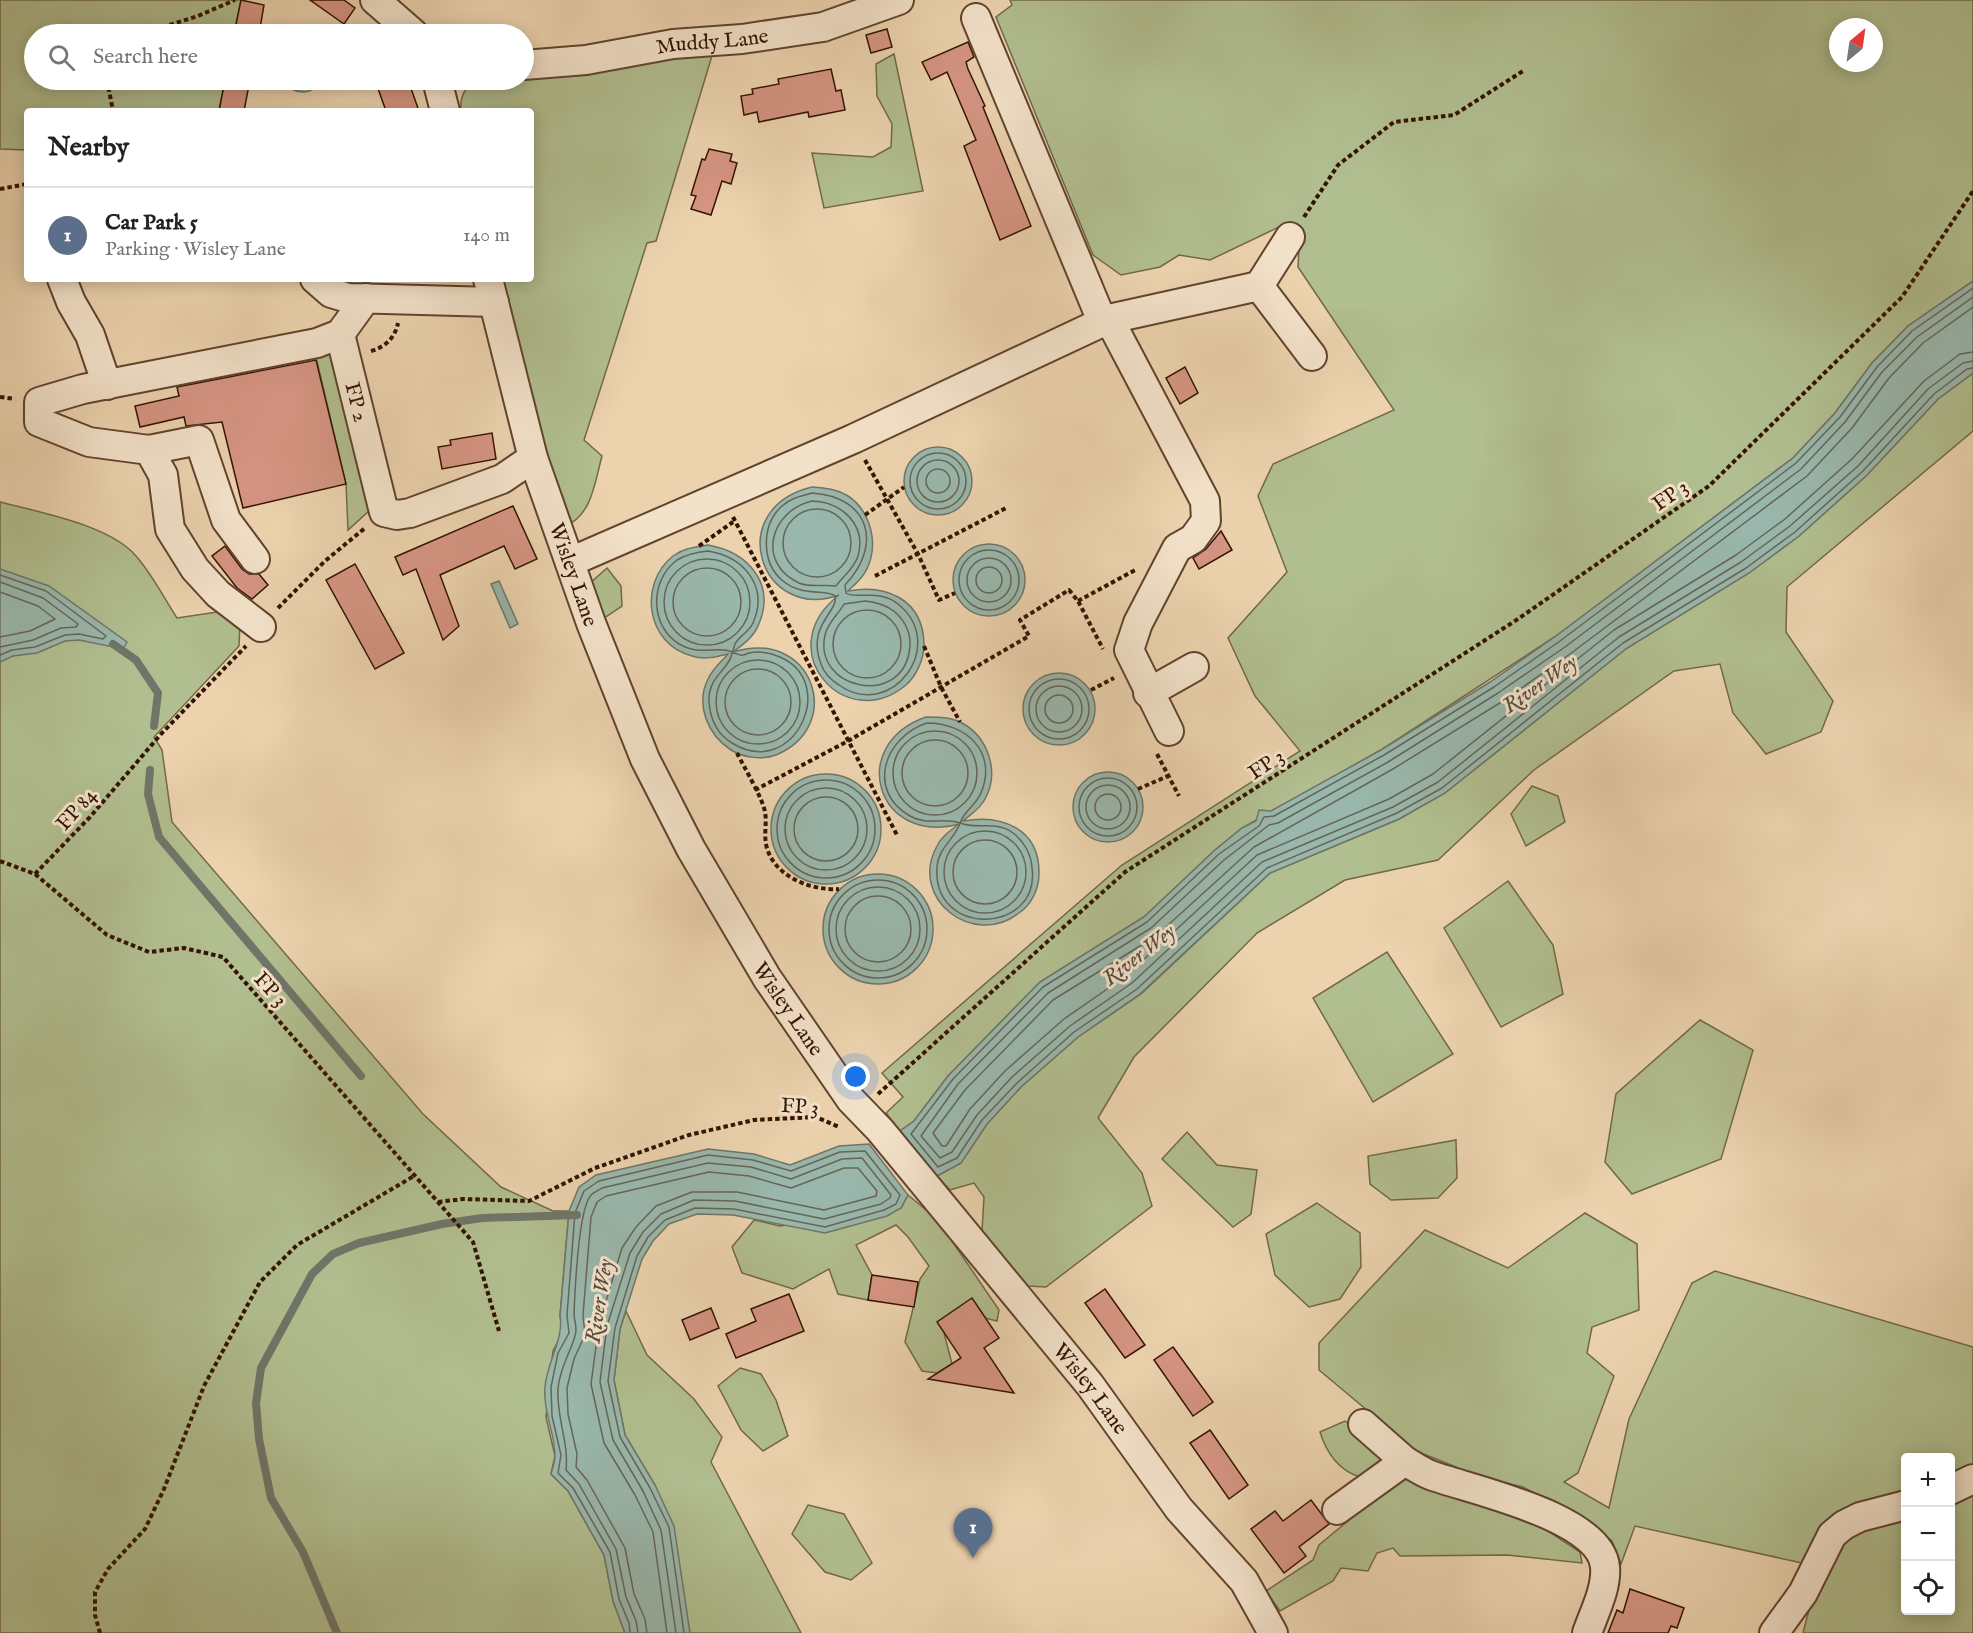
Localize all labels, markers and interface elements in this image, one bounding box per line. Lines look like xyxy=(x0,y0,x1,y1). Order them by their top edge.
north arrow xyxy=(1829,18,1883,72)
street label: Muddy Lane xyxy=(654,23,771,62)
search box xyxy=(24,24,534,90)
icon: search xyxy=(45,41,78,74)
text: Search here xyxy=(93,43,198,71)
text: Nearby xyxy=(48,131,129,164)
text: Car Park 5 xyxy=(105,209,198,237)
text: 1 xyxy=(64,223,71,248)
text: 140 m xyxy=(463,223,510,248)
text: Parking · Wisley Lane xyxy=(105,237,286,262)
street label: FP 2 xyxy=(337,380,373,425)
street label: FP 3 xyxy=(1648,474,1694,518)
street label: Wisley Lane xyxy=(542,519,603,631)
water label: River Wey xyxy=(1497,648,1584,720)
street label: FP 3 xyxy=(1244,744,1290,787)
street label: FP 84 xyxy=(51,782,104,837)
water label: River Wey xyxy=(1097,918,1182,993)
street label: Wisley Lane xyxy=(746,958,829,1062)
street label: FP 3 xyxy=(247,967,293,1013)
your location xyxy=(841,1062,870,1091)
street label: FP 3 xyxy=(780,1093,820,1122)
water label: River Wey xyxy=(580,1256,621,1345)
street label: Wisley Lane xyxy=(1046,1338,1133,1441)
map controls xyxy=(1901,1453,1955,1615)
button: + xyxy=(1901,1453,1955,1507)
button: − xyxy=(1901,1507,1955,1561)
pin: 1 xyxy=(954,1508,992,1558)
button: locate xyxy=(1901,1561,1955,1615)

